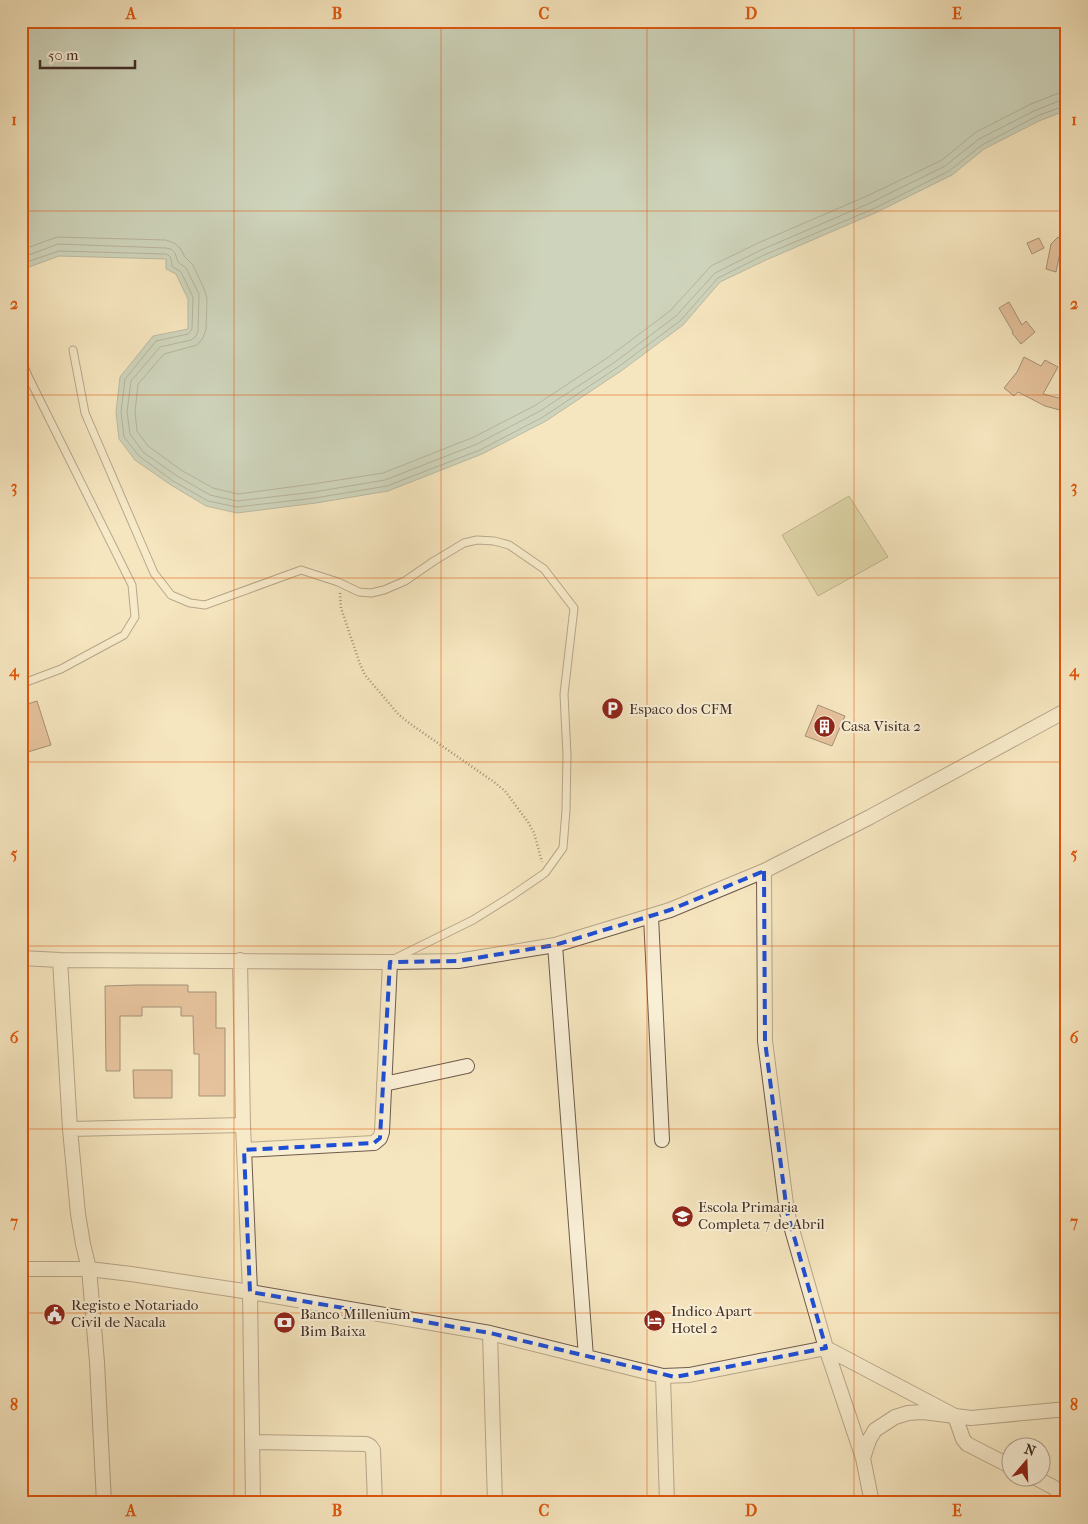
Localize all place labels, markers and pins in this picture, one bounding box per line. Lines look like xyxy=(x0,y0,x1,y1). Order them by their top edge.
parking icon: Espaco dos CFM xyxy=(601,697,625,721)
place label: Espaco dos CFM xyxy=(629,700,733,718)
building icon: Casa Visita 2 xyxy=(813,714,837,738)
place label: Casa Visita 2 xyxy=(841,717,921,735)
place label: Escola Primaria Completa 7 de Abril xyxy=(698,1198,825,1233)
school or university icon: Escola Primaria Completa 7 de Abril xyxy=(670,1204,694,1228)
place label: Registo e Notariado Civil de Nacala xyxy=(71,1296,199,1331)
public building icon: Registo e Notariado Civil de Nacala xyxy=(43,1302,67,1326)
place label: Indico Apart Hotel 2 xyxy=(671,1302,753,1337)
place label: Banco Millenium Bim Baixa xyxy=(300,1305,411,1340)
hotel icon: Indico Apart Hotel 2 xyxy=(643,1308,667,1332)
bank icon: Banco Millenium Bim Baixa xyxy=(272,1311,296,1335)

